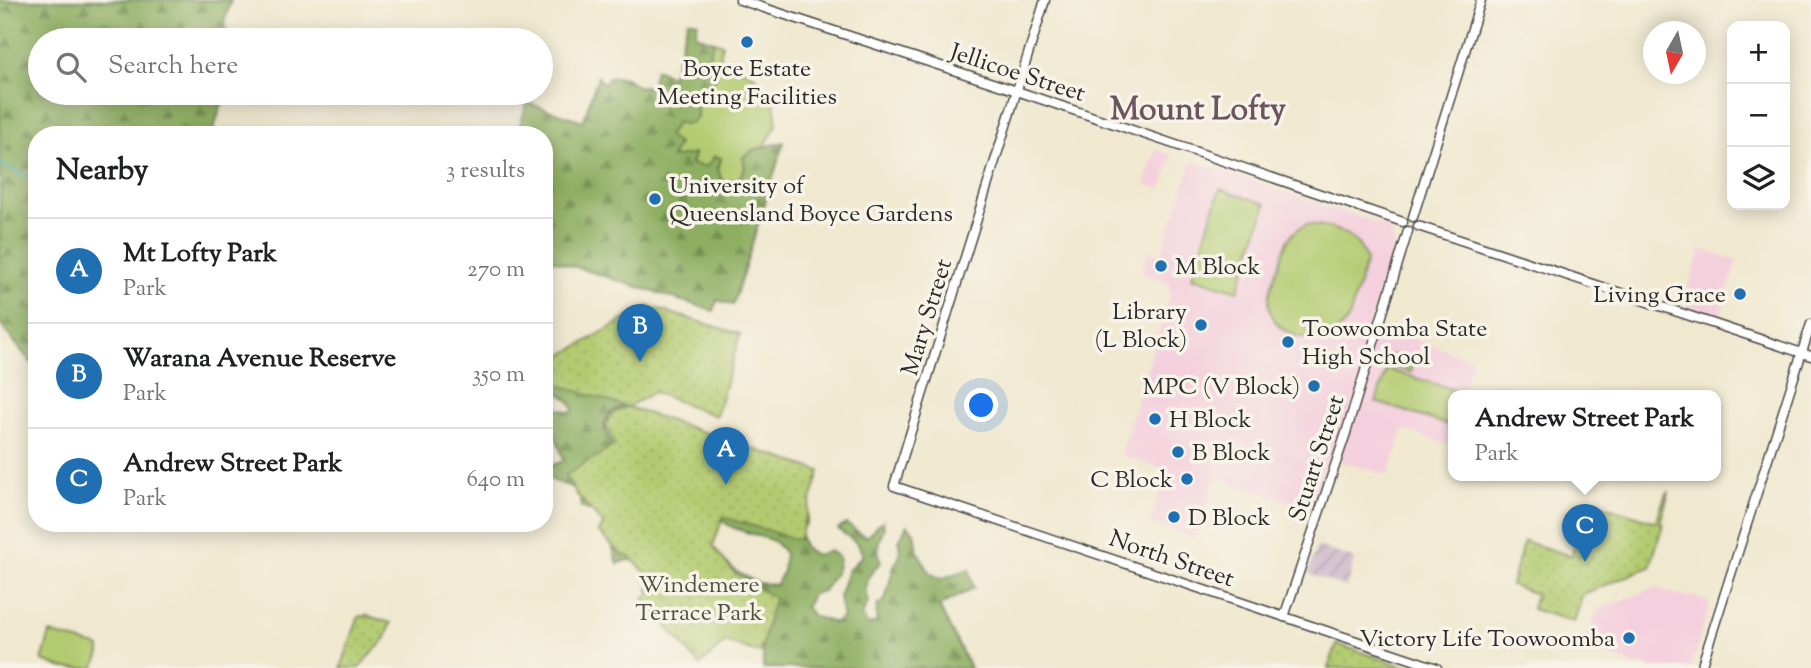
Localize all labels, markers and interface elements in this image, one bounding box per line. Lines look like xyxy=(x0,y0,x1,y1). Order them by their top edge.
north arrow xyxy=(1643,21,1706,84)
map controls xyxy=(1727,21,1790,210)
button: + xyxy=(1727,21,1790,84)
search box xyxy=(28,28,553,105)
marker: Boyce Estate Meeting Facilities xyxy=(739,34,755,50)
street label: Jellicoe Street xyxy=(943,35,1089,112)
icon: search xyxy=(52,48,90,86)
text: Search here xyxy=(108,48,238,85)
place label: Boyce Estate Meeting Facilities xyxy=(657,53,837,115)
button: − xyxy=(1727,84,1790,147)
district label: Mount Lofty xyxy=(1110,88,1286,134)
button: layers xyxy=(1727,147,1790,210)
text: Nearby xyxy=(56,150,148,193)
text: 3 results xyxy=(446,155,525,188)
place label: University of Queensland Boyce Gardens xyxy=(669,170,953,232)
marker: University of Queensland Boyce Gardens xyxy=(647,191,663,207)
text: Mt Lofty Park xyxy=(123,236,277,273)
place label: M Block xyxy=(1175,251,1261,285)
text: A xyxy=(70,254,88,287)
text: 270 m xyxy=(467,254,525,287)
street label: Mary Street xyxy=(894,255,962,380)
marker: M Block xyxy=(1153,258,1169,274)
text: Park xyxy=(123,273,167,306)
place label: Living Grace xyxy=(1593,279,1726,313)
marker: Living Grace xyxy=(1732,286,1748,302)
place label: Library (L Block) xyxy=(1095,296,1187,358)
pin: B xyxy=(617,304,663,362)
place label: Toowoomba State High School xyxy=(1302,313,1487,375)
marker: Library (L Block) xyxy=(1193,317,1209,333)
marker: Toowoomba State High School xyxy=(1280,334,1296,350)
text: Warana Avenue Reserve xyxy=(123,341,396,378)
text: B xyxy=(72,359,86,392)
text: 350 m xyxy=(472,359,525,392)
place label: MPC (V Block) xyxy=(1143,371,1300,405)
text: Park xyxy=(123,378,167,411)
marker: MPC (V Block) xyxy=(1306,378,1322,394)
your location xyxy=(964,388,998,422)
popup xyxy=(1448,390,1721,481)
street label: Stuart Street xyxy=(1281,391,1354,526)
text: Andrew Street Park xyxy=(1475,401,1694,438)
place label: H Block xyxy=(1169,404,1252,438)
marker: H Block xyxy=(1147,411,1163,427)
pin: A xyxy=(703,427,749,485)
place label: B Block xyxy=(1192,437,1271,471)
text: Park xyxy=(1475,438,1519,471)
marker: B Block xyxy=(1170,444,1186,460)
text: Andrew Street Park xyxy=(123,446,343,483)
text: C xyxy=(70,464,88,497)
text: 640 m xyxy=(467,464,525,497)
place label: C Block xyxy=(1090,464,1173,498)
marker: C Block xyxy=(1179,471,1195,487)
text: Park xyxy=(123,483,167,516)
place label: D Block xyxy=(1188,502,1271,536)
pin: C xyxy=(1562,504,1608,562)
marker: D Block xyxy=(1166,509,1182,525)
street label: North Street xyxy=(1104,523,1238,597)
park label: Windemere Terrace Park xyxy=(635,569,763,631)
place label: Victory Life Toowoomba xyxy=(1359,623,1615,657)
marker: Victory Life Toowoomba xyxy=(1621,630,1637,646)

